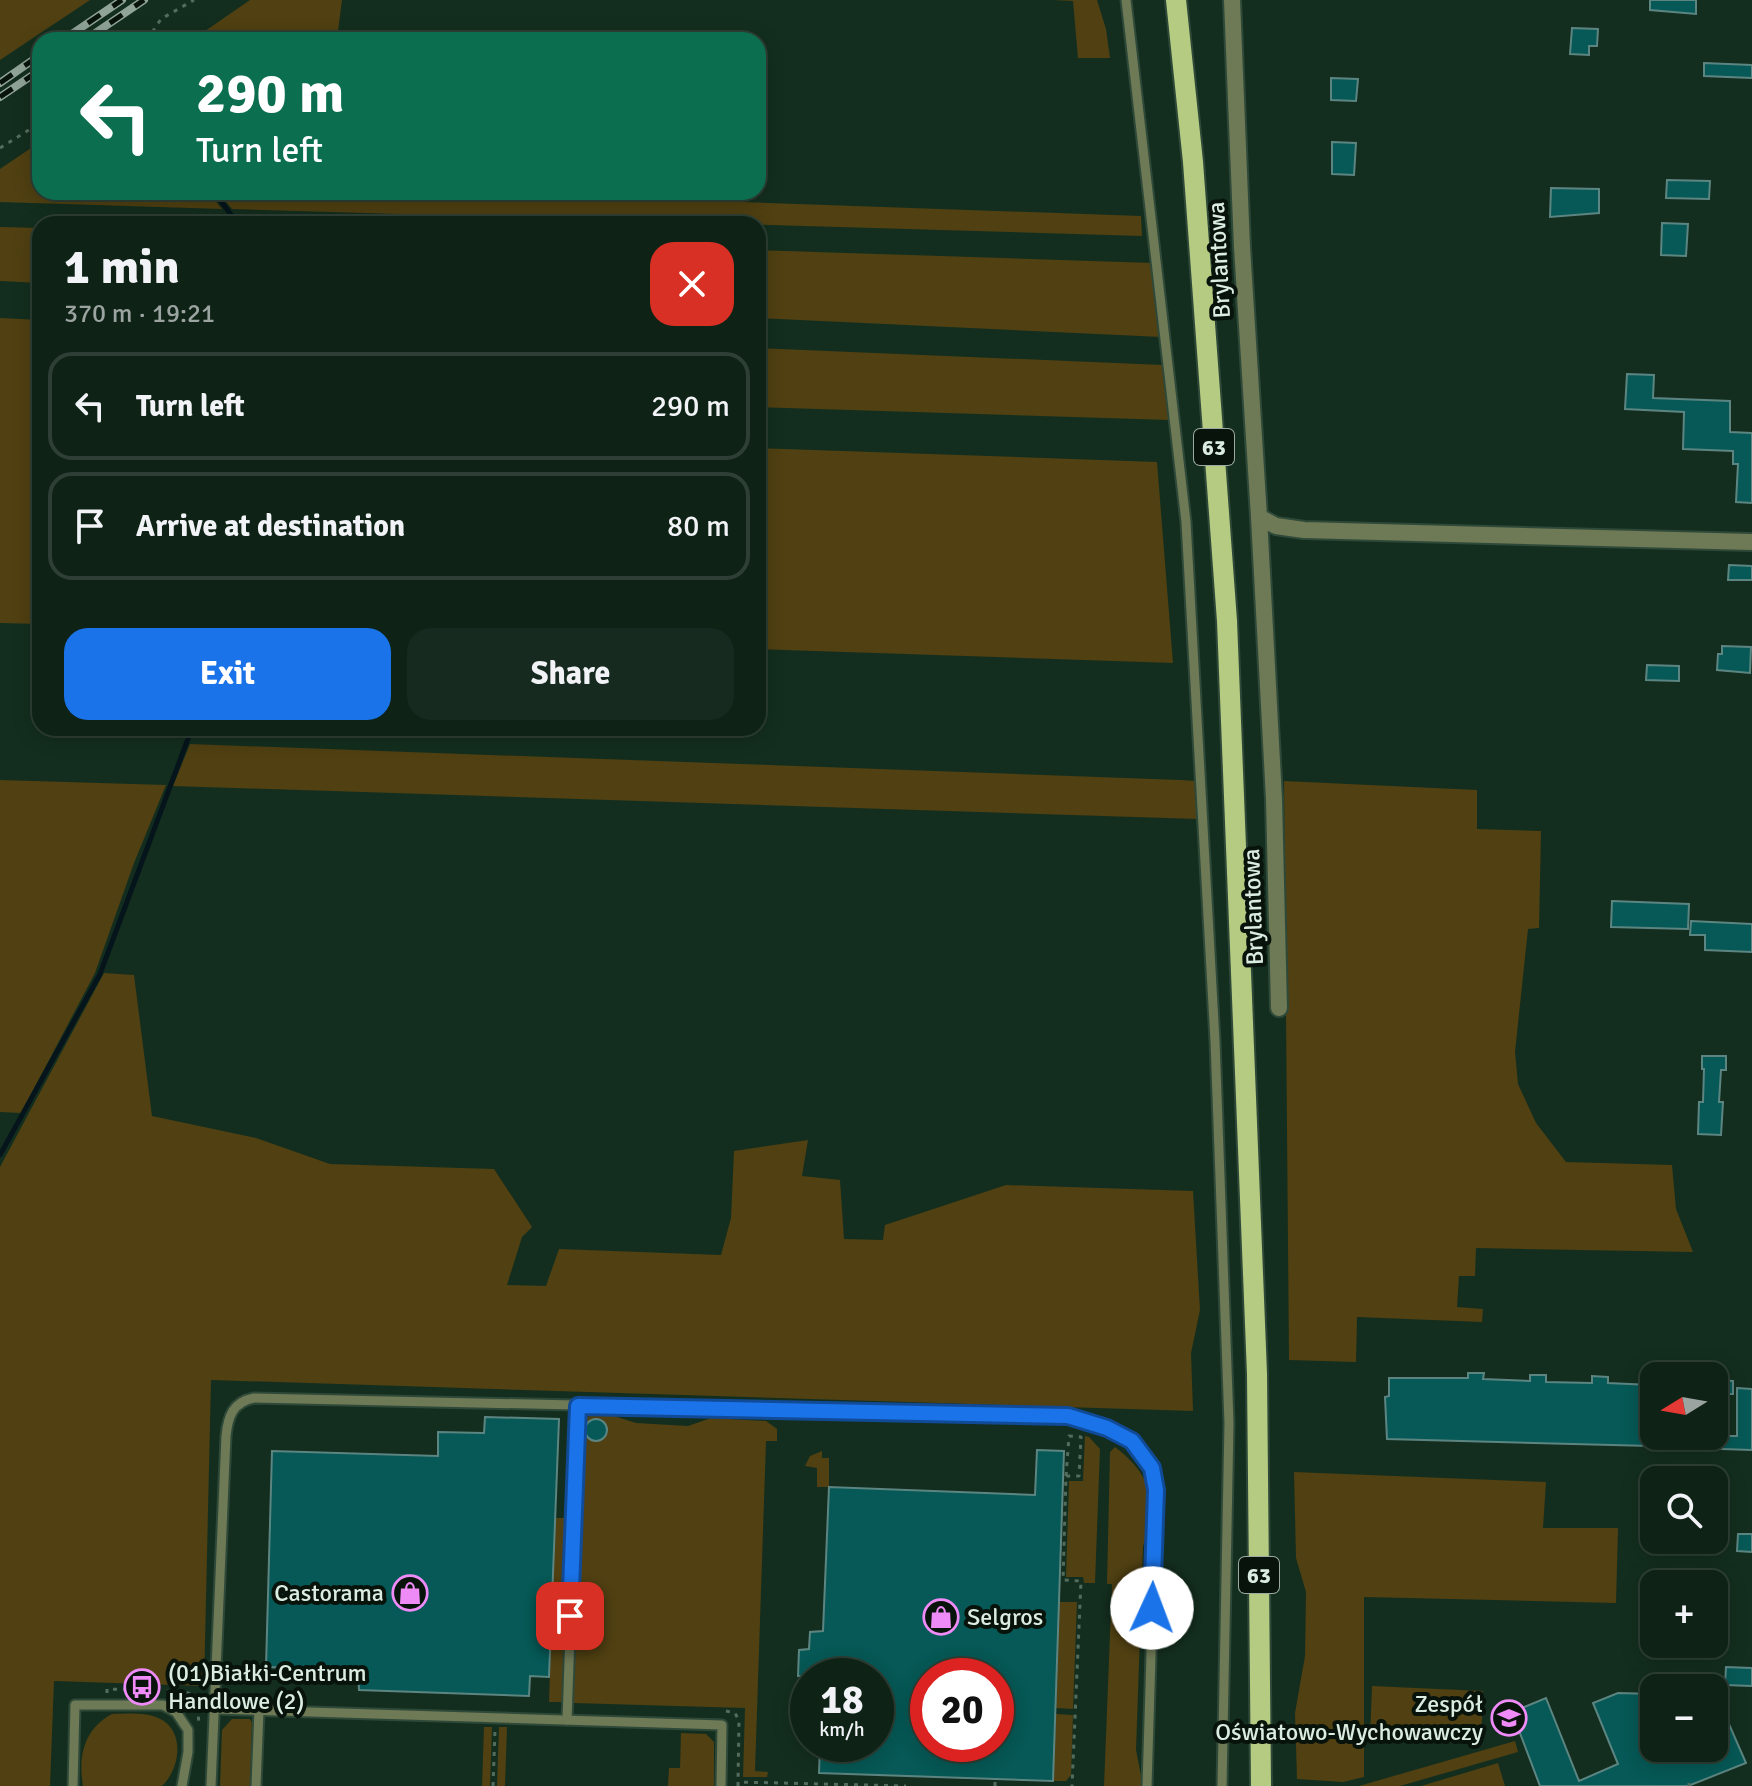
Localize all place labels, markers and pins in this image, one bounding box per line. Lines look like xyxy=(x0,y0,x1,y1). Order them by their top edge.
shop icon: Castorama xyxy=(391,1574,429,1612)
place label: Castorama xyxy=(274,1578,384,1608)
pin xyxy=(536,1582,604,1650)
shop icon: Selgros xyxy=(922,1598,960,1636)
place label: Selgros xyxy=(967,1602,1043,1632)
place label: (01)Białki-Centrum Handlowe (2) xyxy=(168,1658,367,1716)
bus stop icon: (01)Białki-Centrum Handlowe (2) xyxy=(123,1668,161,1706)
place label: Zespół Oświatowo-Wychowawczy xyxy=(1215,1689,1483,1747)
school or university icon: Zespół Oświatowo-Wychowawczy xyxy=(1490,1699,1528,1737)

